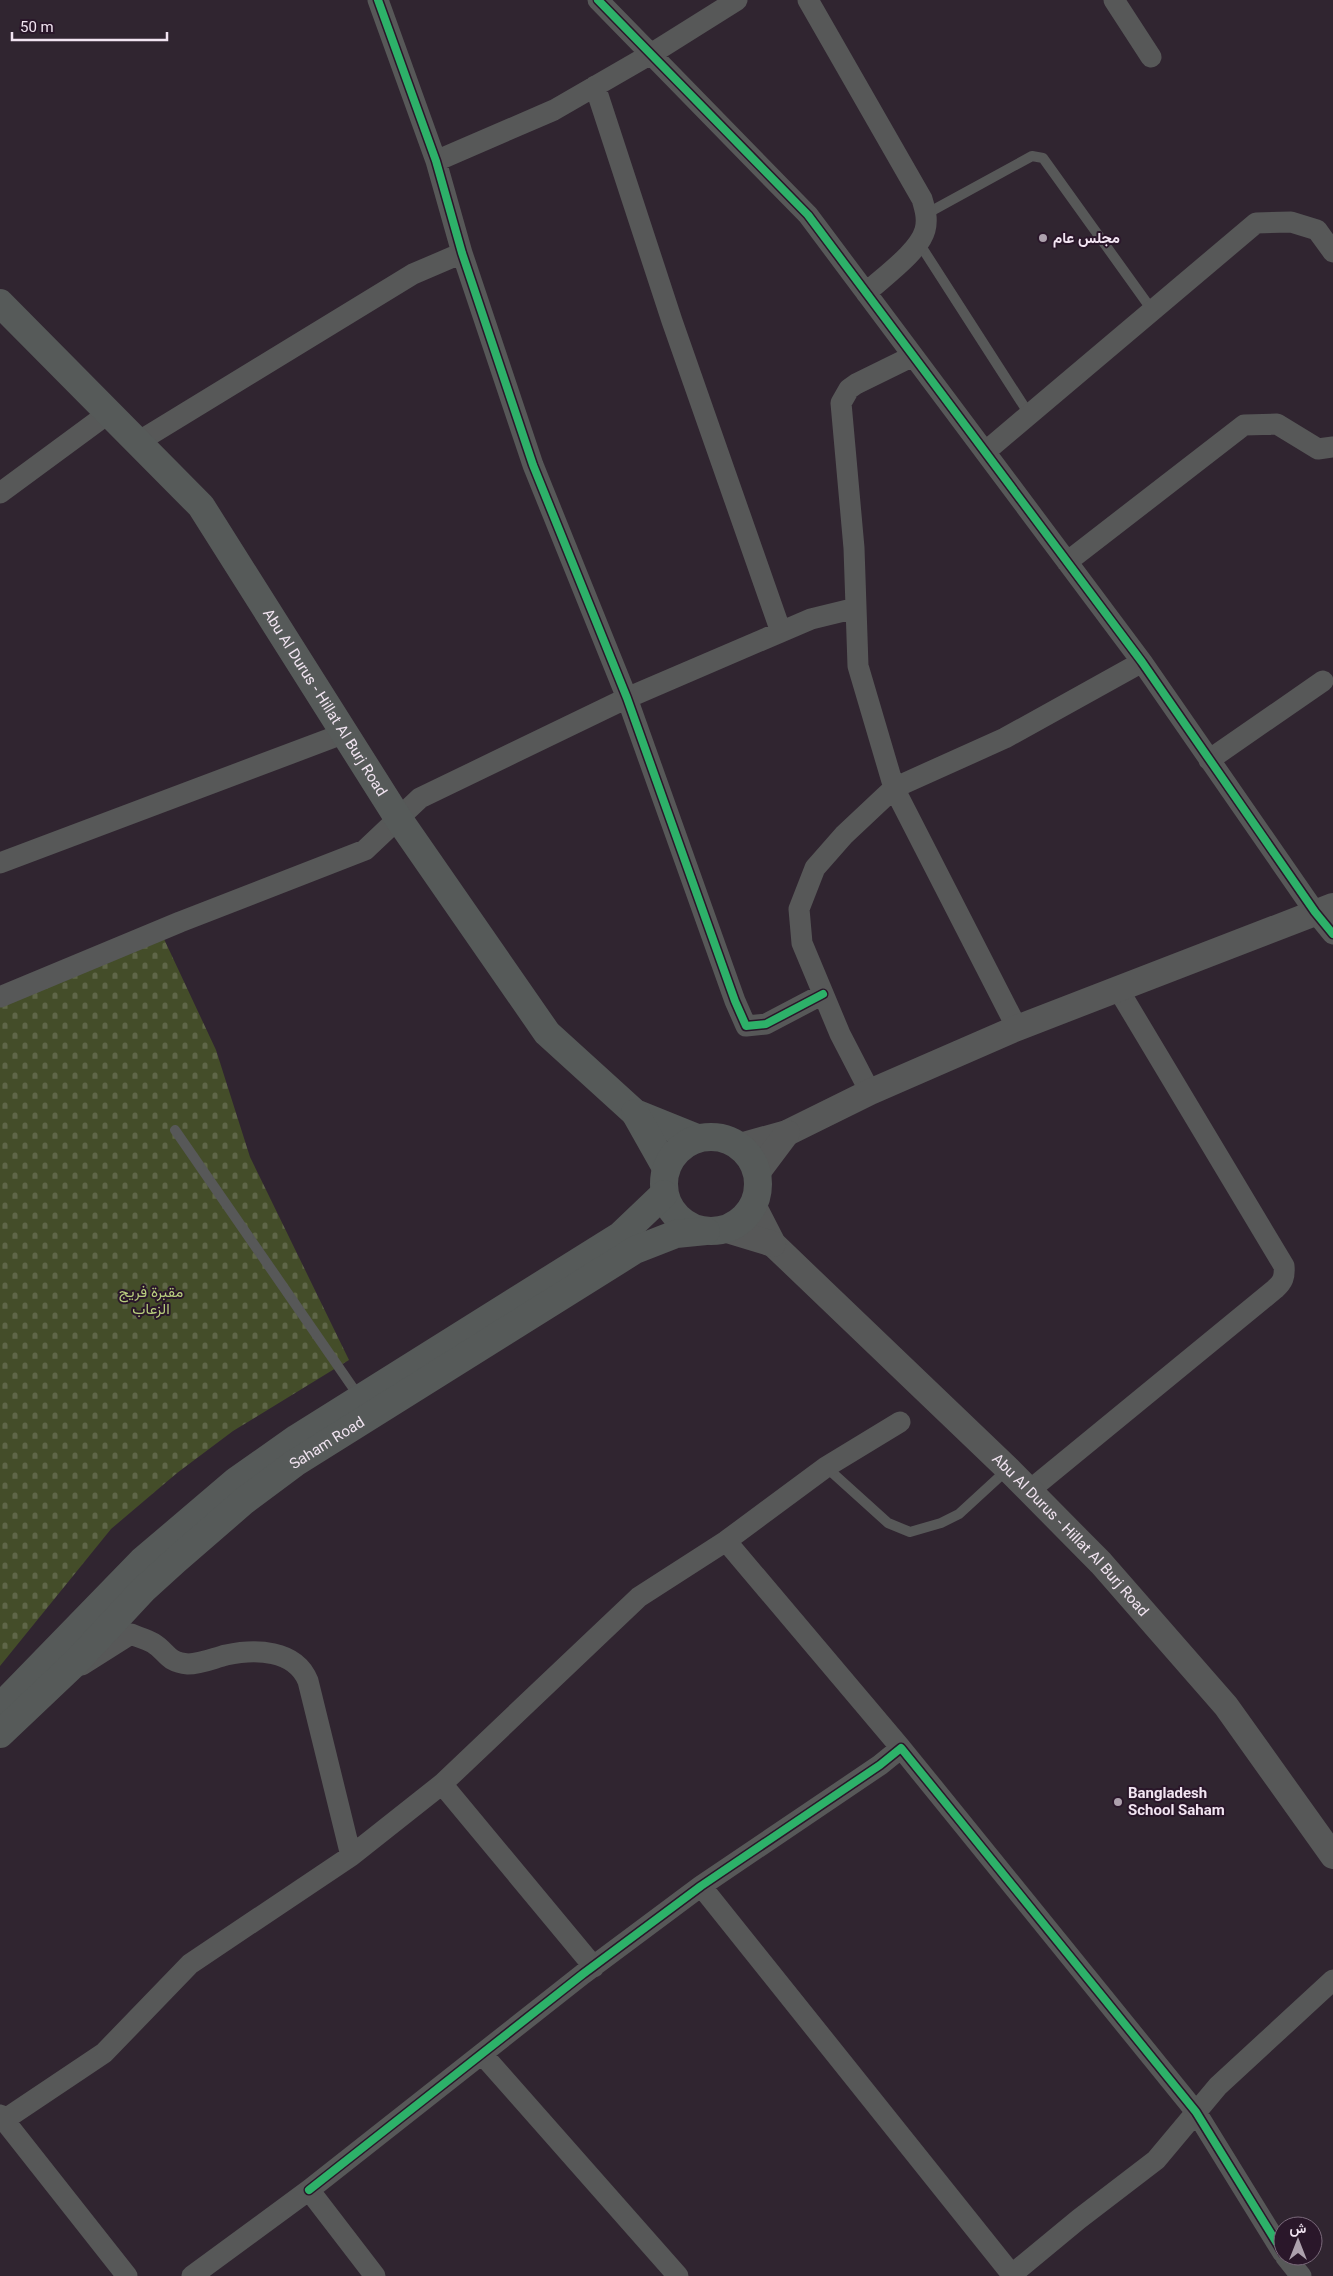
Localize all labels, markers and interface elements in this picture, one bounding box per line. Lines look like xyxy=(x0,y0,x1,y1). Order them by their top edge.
scale bar xyxy=(12,10,168,42)
text: 50 m xyxy=(20,18,54,36)
place label: مجلس عام xyxy=(1053,229,1120,248)
marker: مجلس عام xyxy=(1037,232,1049,244)
street label: Abu Al Durus - Hillat Al Burj Road xyxy=(259,605,391,800)
park label: مقبرة فريج الزعاب xyxy=(119,1283,183,1318)
street label: Saham Road xyxy=(286,1413,368,1473)
street label: Abu Al Durus - Hillat Al Burj Road xyxy=(988,1450,1152,1620)
place label: Bangladesh School Saham xyxy=(1128,1784,1225,1819)
marker: Bangladesh School Saham xyxy=(1112,1796,1124,1808)
north arrow xyxy=(1273,2216,1323,2266)
text: ش xyxy=(1290,2220,1307,2237)

